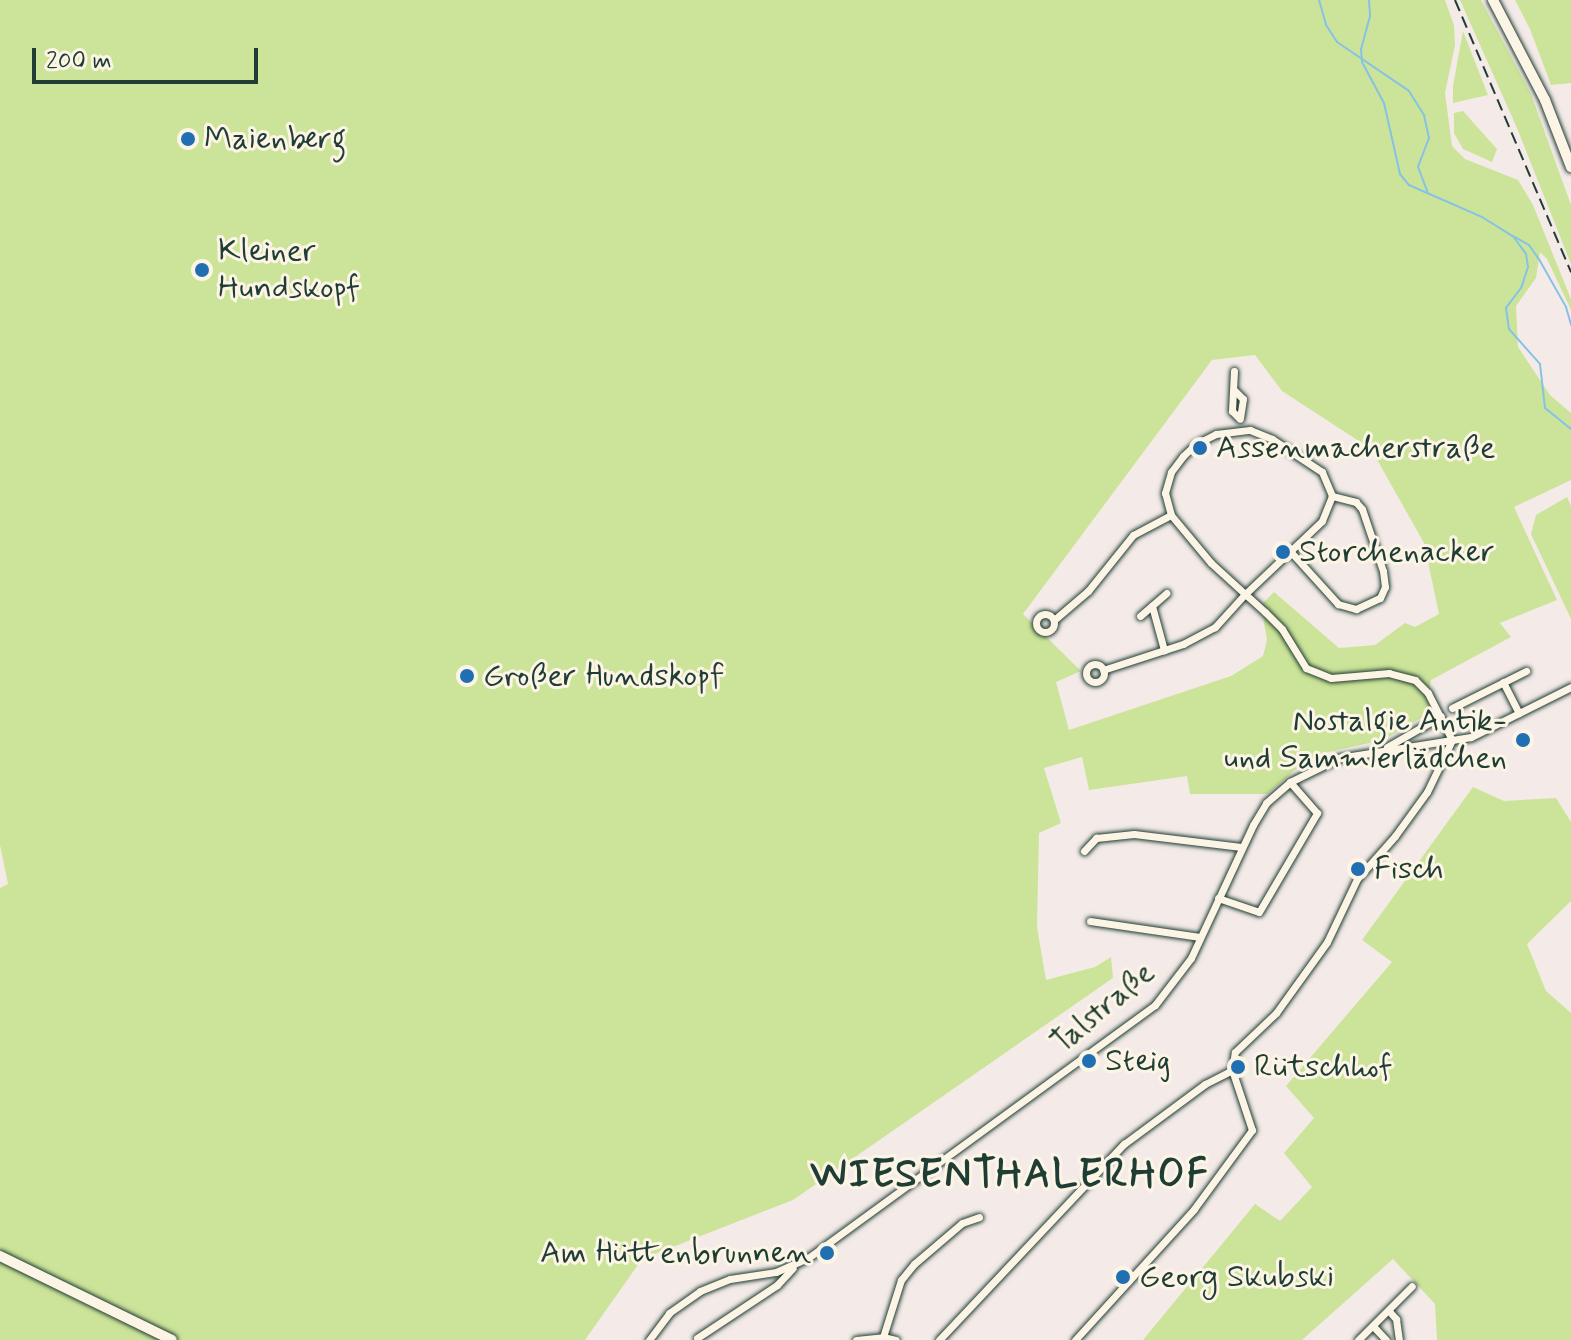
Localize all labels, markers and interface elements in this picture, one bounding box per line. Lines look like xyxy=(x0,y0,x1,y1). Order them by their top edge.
scale bar xyxy=(36,32,262,82)
text: 200 m xyxy=(46,46,112,77)
place label: Maienberg xyxy=(204,120,347,158)
marker: Maienberg xyxy=(179,130,197,148)
place label: Kleiner Hundskopf xyxy=(218,233,360,308)
marker: Kleiner Hundskopf xyxy=(193,261,211,279)
place label: Assenmacherstraße xyxy=(1216,429,1495,467)
marker: Assenmacherstraße xyxy=(1191,439,1209,457)
place label: Storchenacker xyxy=(1299,533,1494,571)
marker: Storchenacker xyxy=(1274,543,1292,561)
place label: Großer Hundskopf xyxy=(483,657,727,695)
marker: Großer Hundskopf xyxy=(458,667,476,685)
place label: Nostalgie Antik- und Sammlerlädchen xyxy=(1215,703,1507,778)
marker: Nostalgie Antik- und Sammlerlädchen xyxy=(1514,731,1532,749)
place label: Fisch xyxy=(1374,850,1444,888)
marker: Fisch xyxy=(1349,860,1367,878)
street label: Talstraße xyxy=(1043,954,1163,1062)
place label: Steig xyxy=(1105,1042,1171,1080)
place label: Rütschhof xyxy=(1254,1048,1393,1086)
marker: Steig xyxy=(1080,1052,1098,1070)
marker: Rütschhof xyxy=(1229,1058,1247,1076)
district label: WIESENTHALERHOF xyxy=(811,1151,1209,1199)
place label: Am Hüttenbrunnen xyxy=(537,1234,811,1272)
marker: Am Hüttenbrunnen xyxy=(818,1244,836,1262)
place label: Georg Skubski xyxy=(1139,1258,1334,1296)
marker: Georg Skubski xyxy=(1114,1268,1132,1286)

